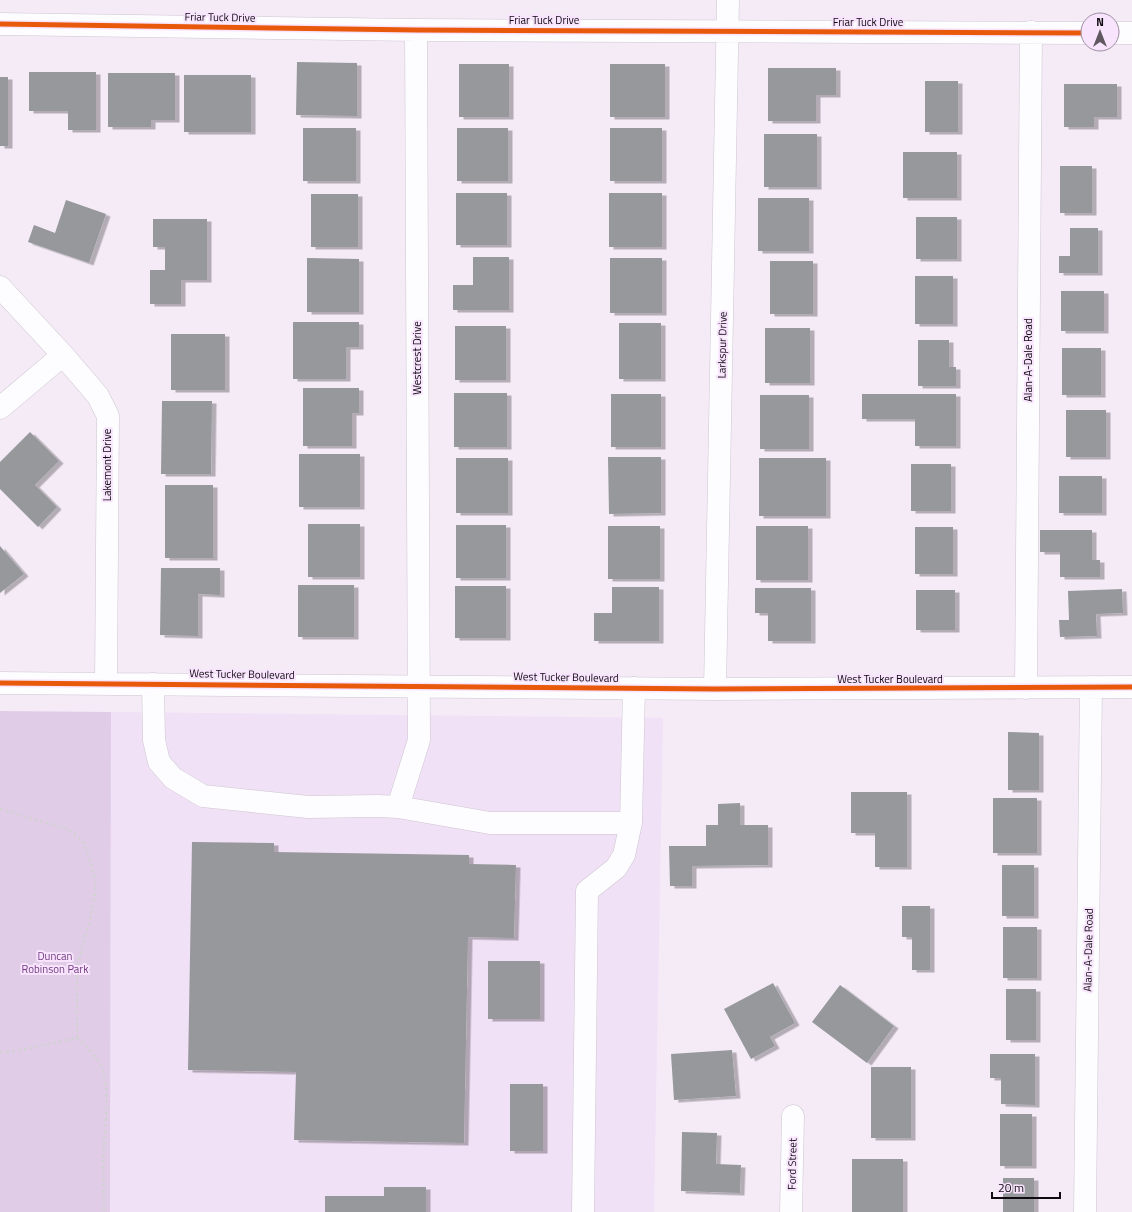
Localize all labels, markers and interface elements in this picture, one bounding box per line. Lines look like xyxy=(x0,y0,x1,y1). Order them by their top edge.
street label: Friar Tuck Drive xyxy=(185,8,256,26)
street label: Friar Tuck Drive xyxy=(509,12,580,28)
north arrow xyxy=(1080,12,1120,52)
street label: Friar Tuck Drive xyxy=(833,14,904,30)
text: N xyxy=(1096,14,1104,30)
street label: Larkspur Drive xyxy=(713,311,731,379)
street label: Alan-A-Dale Road xyxy=(1020,318,1036,402)
street label: Westcrest Drive xyxy=(409,321,425,395)
street label: Lakemont Drive xyxy=(99,428,115,501)
street label: West Tucker Boulevard xyxy=(189,665,295,683)
street label: West Tucker Boulevard xyxy=(513,668,619,686)
street label: West Tucker Boulevard xyxy=(837,671,943,687)
street label: Alan-A-Dale Road xyxy=(1079,908,1097,992)
park label: Duncan Robinson Park xyxy=(22,948,89,977)
street label: Ford Street xyxy=(784,1138,800,1190)
scale bar xyxy=(992,1174,1060,1200)
text: 20 m xyxy=(998,1178,1024,1197)

